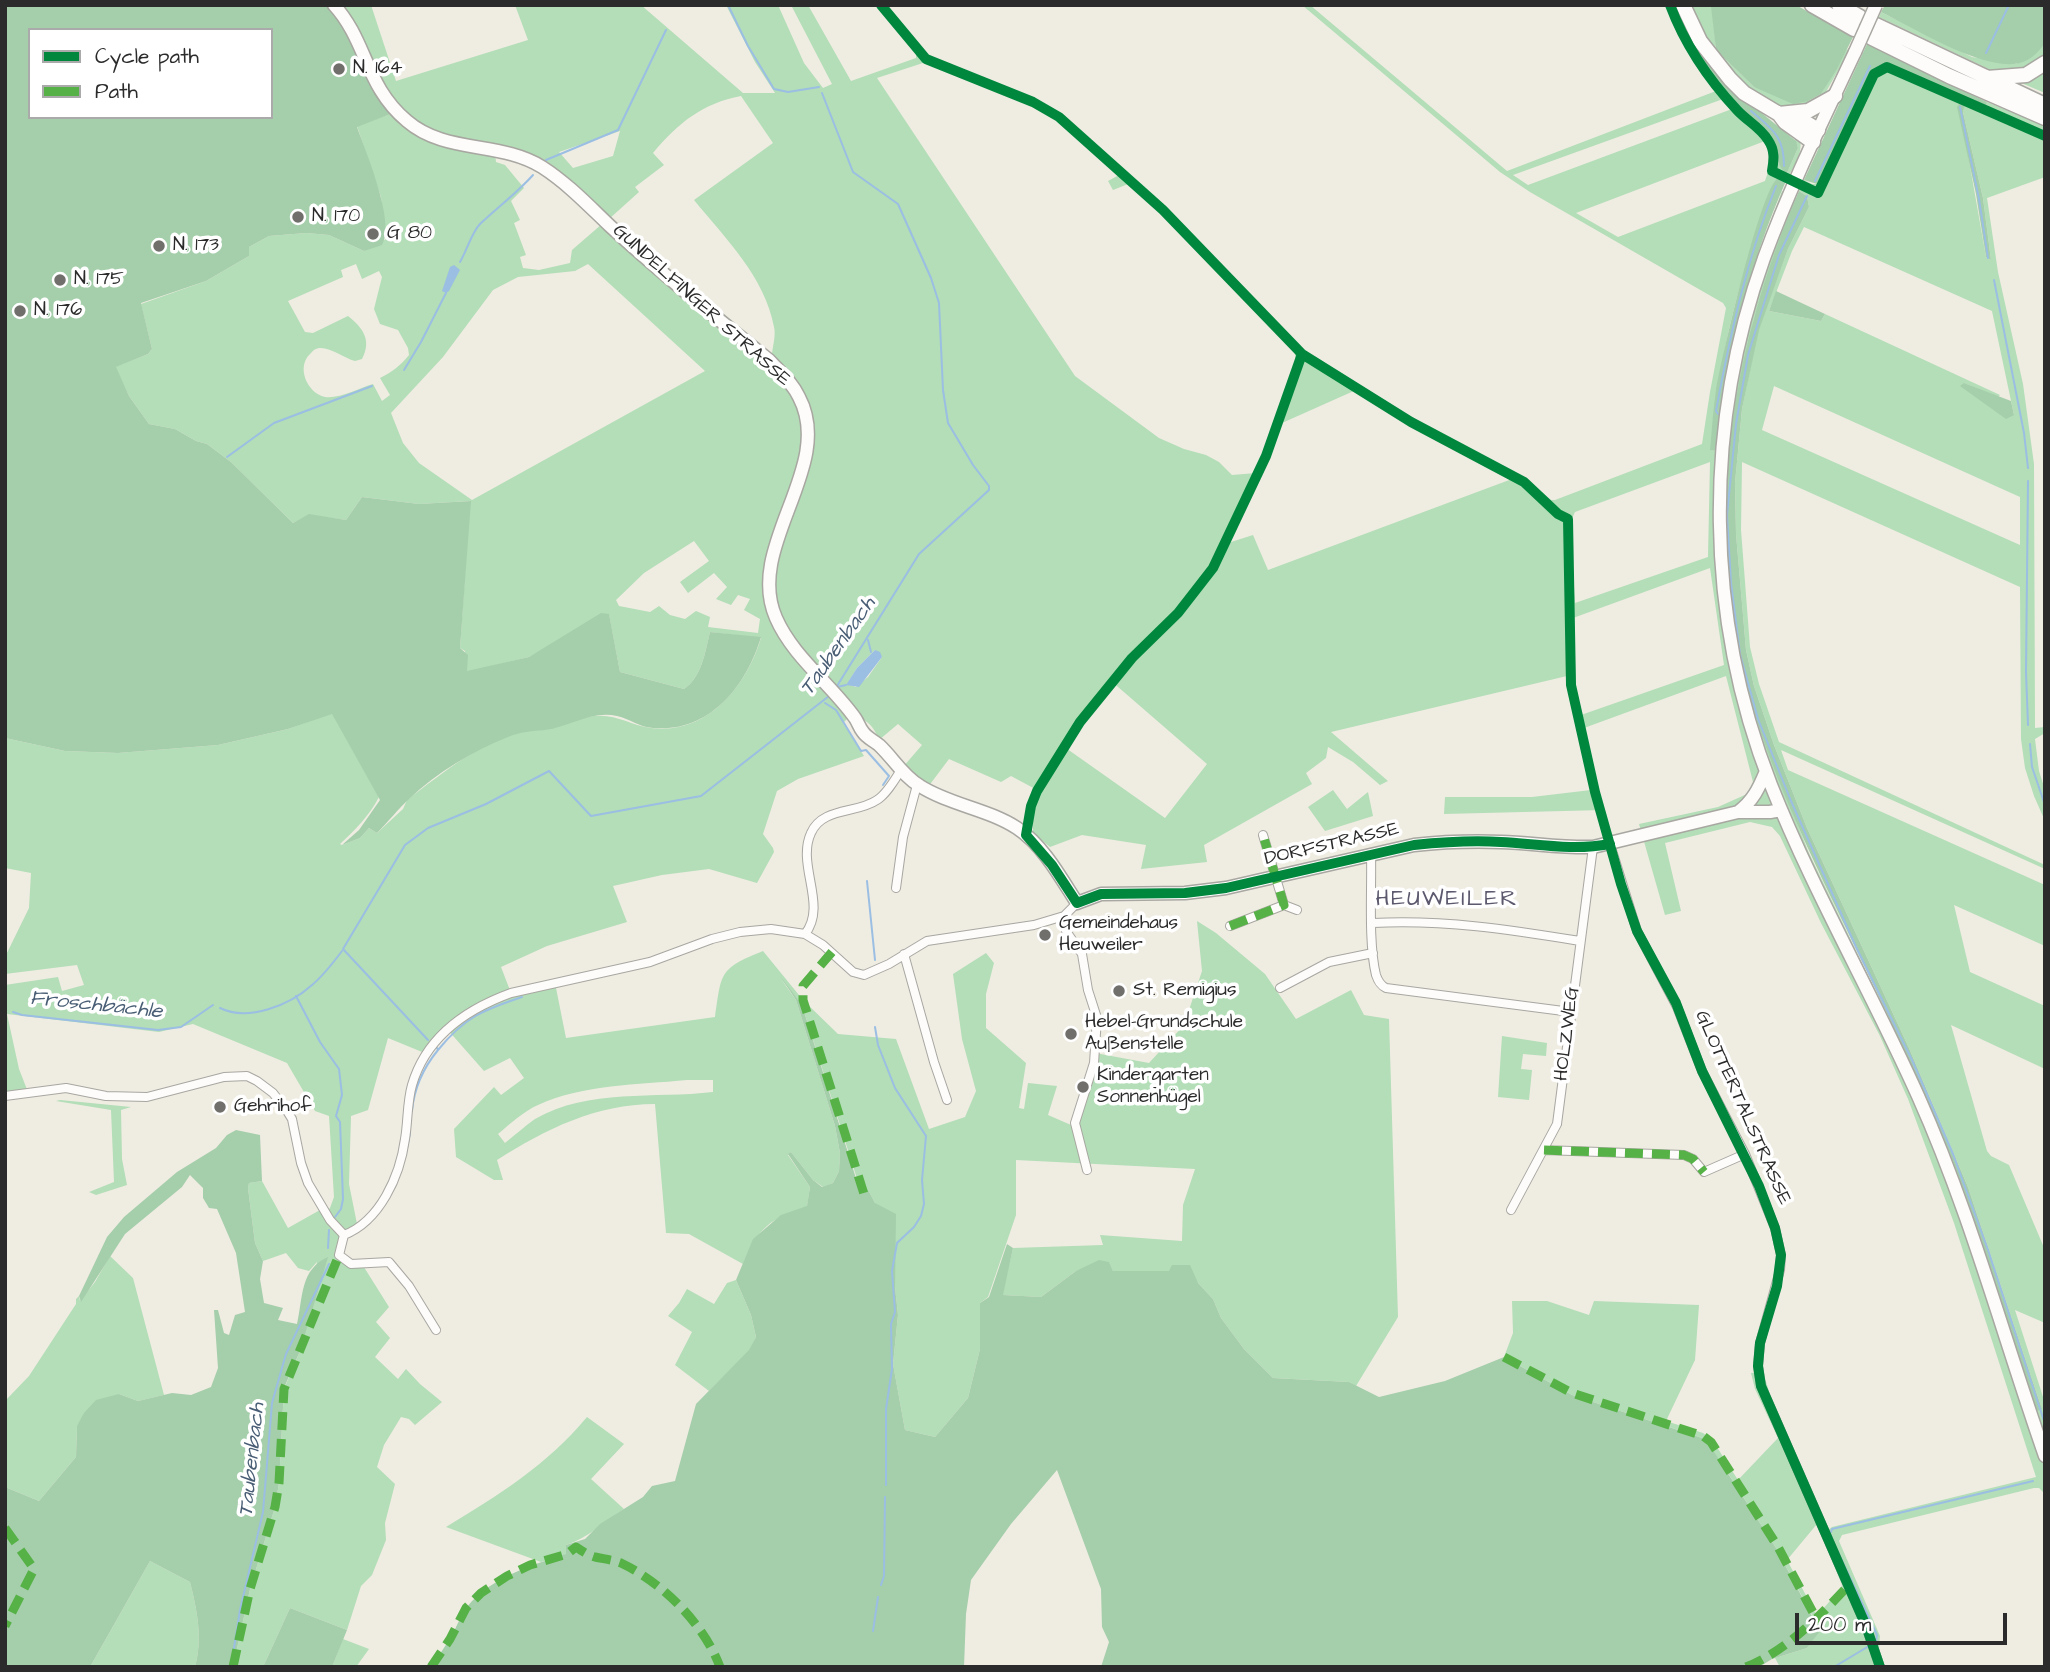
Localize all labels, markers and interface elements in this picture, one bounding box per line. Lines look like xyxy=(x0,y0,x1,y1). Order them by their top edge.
legend xyxy=(28,28,273,119)
text: Cycle path xyxy=(95,42,199,71)
place label: N. 164 xyxy=(353,58,402,80)
marker: N. 164 xyxy=(331,61,347,77)
text: Path xyxy=(95,77,138,106)
place label: N. 170 xyxy=(312,206,360,228)
marker: N. 170 xyxy=(290,209,306,225)
street label: GUNDELFINGER STRASSE xyxy=(607,220,795,392)
place label: G 80 xyxy=(387,223,432,245)
marker: G 80 xyxy=(365,226,381,242)
place label: N. 173 xyxy=(173,235,219,257)
marker: N. 173 xyxy=(151,238,167,254)
place label: N. 175 xyxy=(74,269,124,291)
marker: N. 175 xyxy=(52,272,68,288)
place label: N. 176 xyxy=(34,300,82,322)
marker: N. 176 xyxy=(12,303,28,319)
water label: Taubenbach xyxy=(796,593,882,701)
street label: DORFSTRASSE xyxy=(1263,818,1401,872)
district label: HEUWEILER xyxy=(1377,886,1517,914)
place label: Gemeindehaus Heuweiler xyxy=(1059,913,1178,957)
marker: Gemeindehaus Heuweiler xyxy=(1037,927,1053,943)
place label: St. Remigius xyxy=(1133,980,1237,1002)
marker: St. Remigius xyxy=(1111,983,1127,999)
street label: HOLZWEG xyxy=(1551,986,1585,1082)
water label: Froschbächle xyxy=(29,987,163,1025)
street label: GLOTTERTALSTRASSE xyxy=(1689,1007,1795,1209)
place label: Hebel-Grundschule Außenstelle xyxy=(1085,1012,1243,1056)
marker: Hebel-Grundschule Außenstelle xyxy=(1063,1026,1079,1042)
place label: Kindergarten Sonnenhügel xyxy=(1097,1065,1209,1109)
marker: Kindergarten Sonnenhügel xyxy=(1075,1079,1091,1095)
place label: Gehrihof xyxy=(234,1096,312,1118)
marker: Gehrihof xyxy=(212,1099,228,1115)
water label: Taubenbach xyxy=(234,1402,272,1518)
scale bar xyxy=(1798,1598,2010,1642)
text: 200 m xyxy=(1808,1610,1871,1639)

